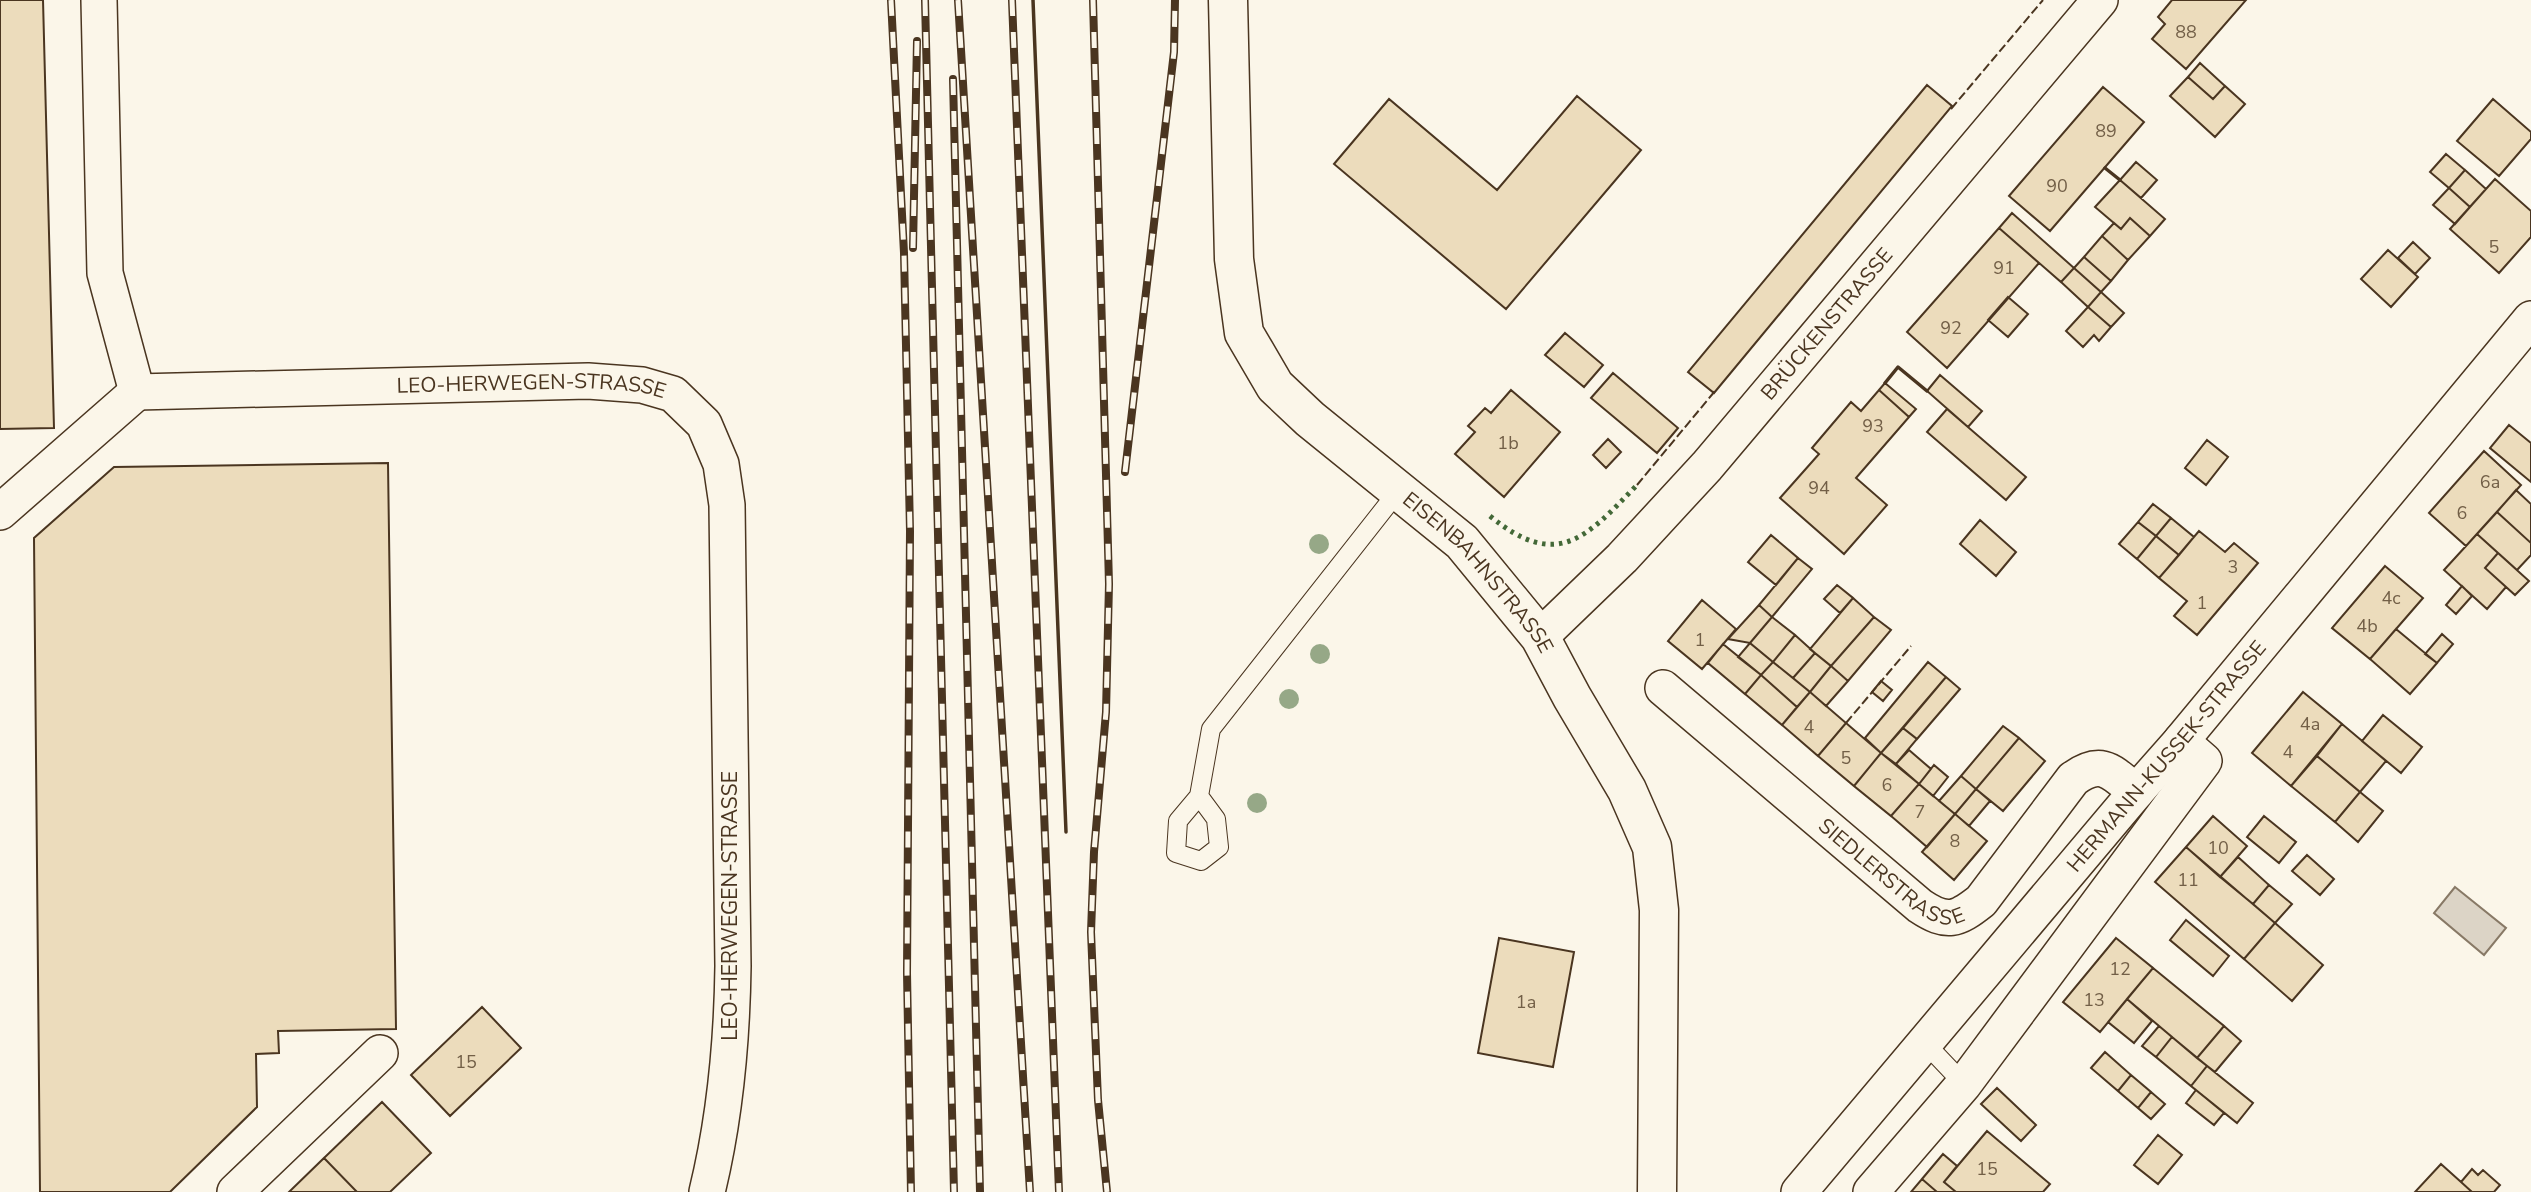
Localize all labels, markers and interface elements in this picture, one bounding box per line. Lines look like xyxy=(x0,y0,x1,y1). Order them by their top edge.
house number: 88 xyxy=(2175,20,2197,44)
house number: 89 xyxy=(2095,119,2117,143)
house number: 90 xyxy=(2046,174,2068,198)
house number: 5 xyxy=(2489,235,2499,259)
street label: BRÜCKENSTRASSE xyxy=(1755,242,1899,406)
house number: 91 xyxy=(1993,256,2015,280)
house number: 92 xyxy=(1940,316,1962,340)
street label: LEO-HERWEGEN-STRASSE xyxy=(396,367,669,405)
house number: 93 xyxy=(1862,414,1884,438)
house number: 1b xyxy=(1497,431,1519,455)
house number: 6a xyxy=(2480,470,2500,494)
house number: 94 xyxy=(1808,476,1830,500)
street label: EISENBAHNSTRASSE xyxy=(1397,485,1560,658)
house number: 6 xyxy=(2457,501,2467,525)
house number: 3 xyxy=(2228,555,2238,579)
house number: 4c xyxy=(2381,586,2401,610)
house number: 1 xyxy=(2197,591,2207,615)
house number: 4b xyxy=(2356,614,2378,638)
house number: 1 xyxy=(1695,628,1705,652)
street label: HERMANN-KUSSEK-STRASSE xyxy=(2060,635,2273,878)
house number: 4a xyxy=(2300,712,2320,736)
house number: 4 xyxy=(1804,715,1815,739)
house number: 4 xyxy=(2283,740,2294,764)
house number: 5 xyxy=(1841,746,1851,770)
street label: LEO-HERWEGEN-STRASSE xyxy=(716,771,744,1041)
house number: 6 xyxy=(1882,773,1892,797)
house number: 7 xyxy=(1915,800,1925,824)
street label: SIEDLERSTRASSE xyxy=(1812,812,1969,932)
house number: 8 xyxy=(1950,829,1960,853)
house number: 10 xyxy=(2207,836,2229,860)
house number: 11 xyxy=(2177,868,2199,892)
house number: 12 xyxy=(2109,957,2131,981)
house number: 13 xyxy=(2083,988,2105,1012)
house number: 1a xyxy=(1516,990,1536,1014)
house number: 15 xyxy=(455,1050,477,1074)
house number: 15 xyxy=(1976,1157,1998,1181)

